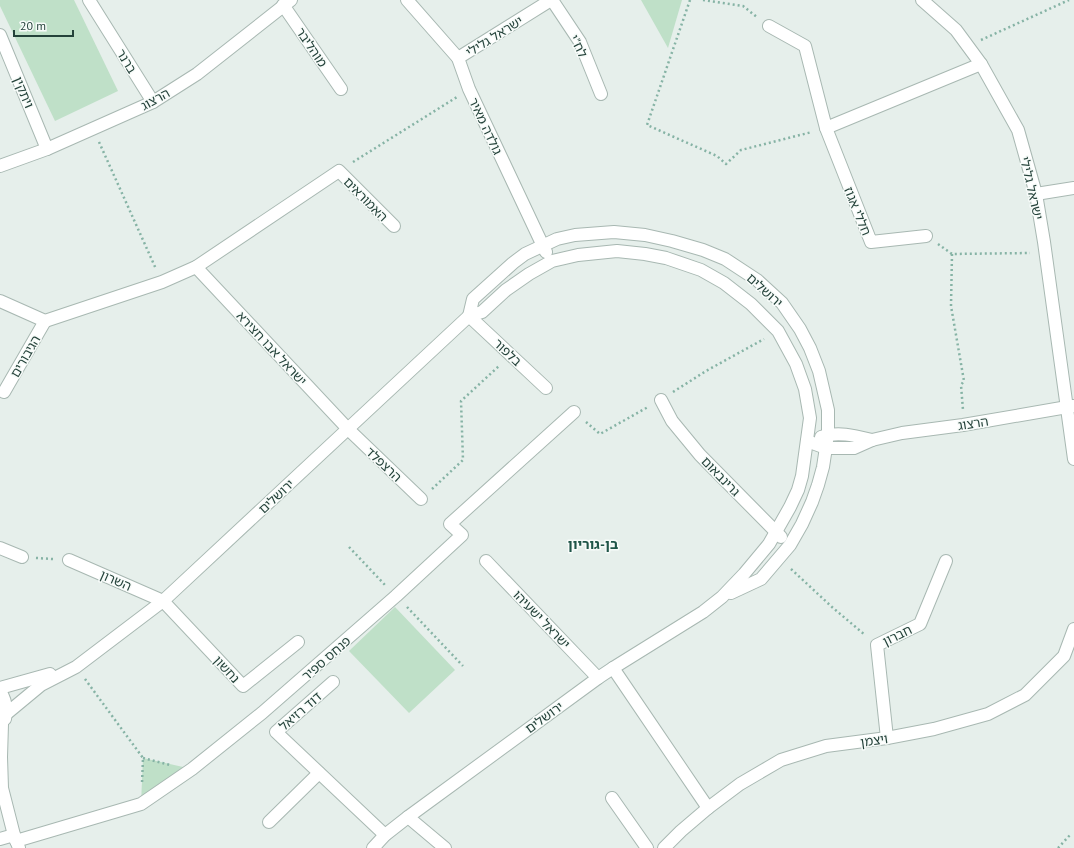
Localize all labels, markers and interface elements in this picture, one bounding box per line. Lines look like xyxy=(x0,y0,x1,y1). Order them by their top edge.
scale bar xyxy=(14,12,73,38)
street label: ישראל גלילי xyxy=(462,12,526,61)
text: 20 m xyxy=(20,18,46,33)
street label: מוהליבר xyxy=(292,24,331,71)
street label: לח"י xyxy=(566,32,592,61)
street label: ברנר xyxy=(113,46,141,77)
street label: ויתקין xyxy=(9,74,38,111)
street label: הרצוג xyxy=(138,84,173,114)
street label: גולדה מאיר xyxy=(465,95,506,158)
street label: ישראל גלילי xyxy=(1016,155,1047,221)
street label: האמוראים xyxy=(340,174,391,225)
street label: חללי אגוז xyxy=(840,184,875,238)
street label: ירושלים xyxy=(743,270,786,311)
street label: ישראל אבו חצירא xyxy=(233,308,310,389)
street label: הגיבורים xyxy=(7,332,44,380)
street label: בלפור xyxy=(490,335,525,370)
street label: הרצוג xyxy=(956,413,990,434)
street label: הרצפלד xyxy=(362,443,405,485)
street label: גרינבאום xyxy=(698,453,744,500)
street label: ירושלים xyxy=(255,476,298,517)
district label: בן-גוריון xyxy=(568,535,618,553)
street label: השרון xyxy=(97,566,134,595)
street label: ישראל ישעיהו xyxy=(509,586,574,652)
street label: חברון xyxy=(880,621,915,650)
street label: פנחס ספיר xyxy=(298,632,355,684)
street label: נחשון xyxy=(210,652,243,687)
street label: דוד רזיאל xyxy=(275,688,325,735)
street label: ירושלים xyxy=(522,698,567,737)
street label: ויצמן xyxy=(859,730,889,751)

